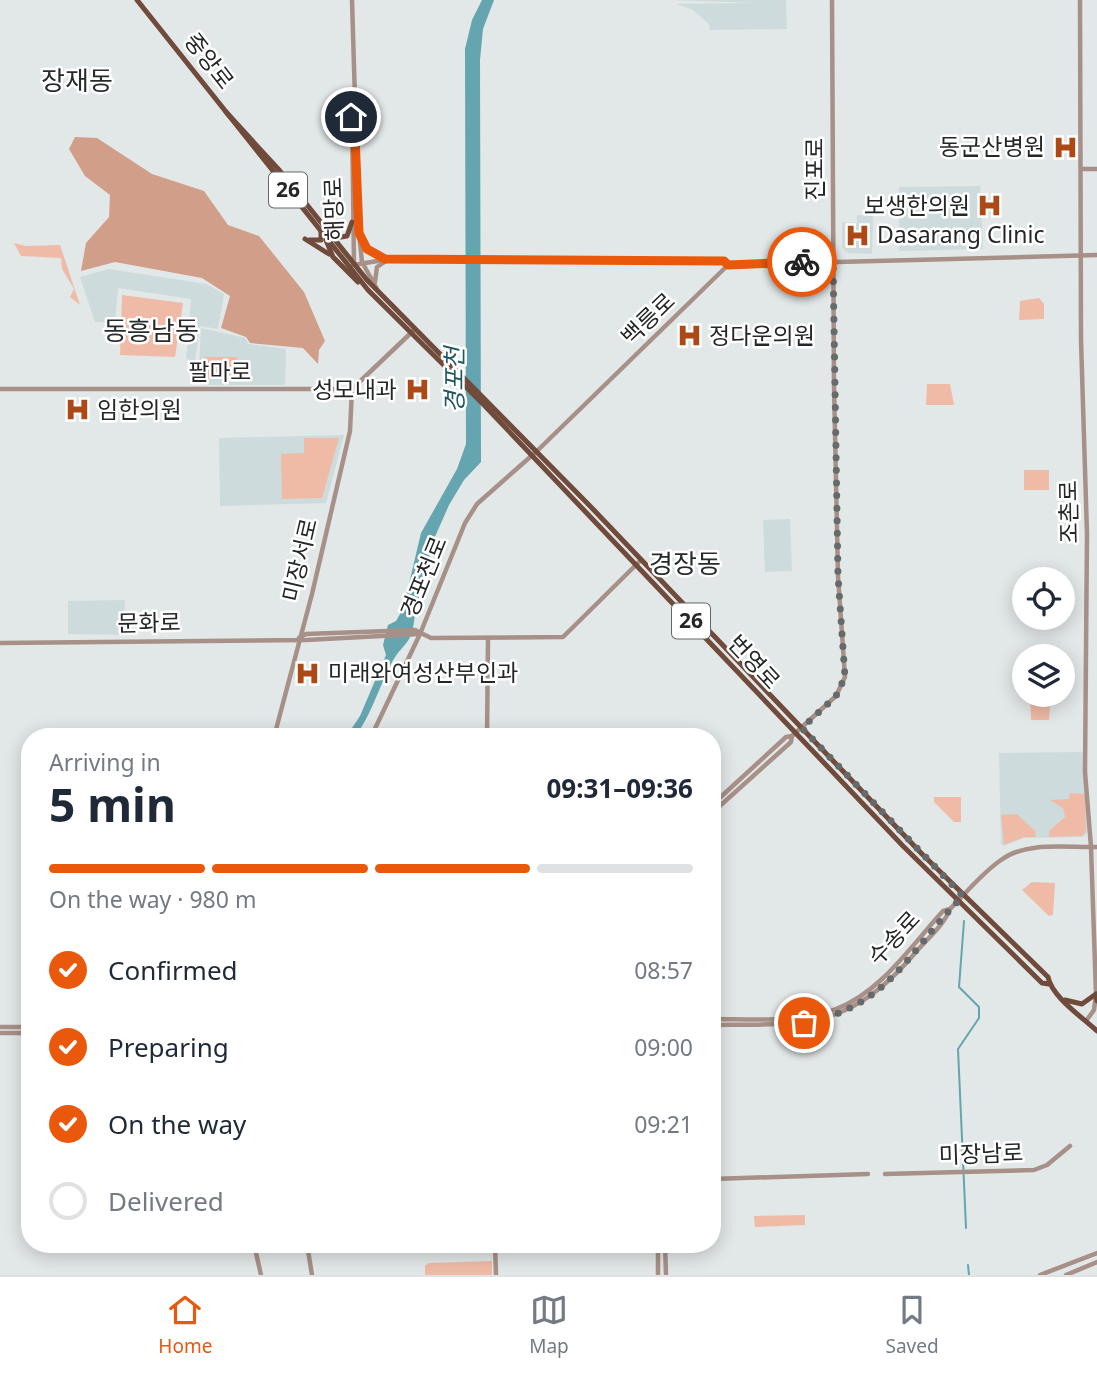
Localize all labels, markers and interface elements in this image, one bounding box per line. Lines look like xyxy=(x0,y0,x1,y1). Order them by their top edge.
street label: 중앙로 xyxy=(178,26,242,95)
district label: 장재동 xyxy=(41,62,113,98)
pin xyxy=(321,87,381,147)
icon: home xyxy=(332,98,370,136)
place label: 동군산병원 xyxy=(939,130,1045,162)
hospital icon: 동군산병원 xyxy=(1051,133,1079,161)
street label: 진포로 xyxy=(798,137,830,201)
road number: 26 xyxy=(269,172,307,208)
street label: 해망로 xyxy=(316,177,350,241)
place label: 보생한의원 xyxy=(864,189,970,221)
hospital icon: 보생한의원 xyxy=(976,192,1004,220)
place label: Dasarang Clinic xyxy=(877,218,1045,250)
hospital icon: Dasarang Clinic xyxy=(843,221,871,249)
courier xyxy=(767,227,837,297)
icon: bike xyxy=(783,243,821,281)
street label: 백릉로 xyxy=(613,285,681,352)
district label: 동흥남동 xyxy=(103,312,199,348)
place label: 정다운의원 xyxy=(709,319,815,351)
hospital icon: 정다운의원 xyxy=(675,322,703,350)
water label: 경포천 xyxy=(437,344,470,413)
street label: 팔마로 xyxy=(188,355,252,387)
place label: 성모내과 xyxy=(312,373,397,405)
hospital icon: 성모내과 xyxy=(403,376,431,404)
place label: 임한의원 xyxy=(97,393,182,425)
hospital icon: 임한의원 xyxy=(63,396,91,424)
street label: 조촌로 xyxy=(1051,480,1085,544)
street label: 미장서로 xyxy=(274,515,324,605)
street label: 경포천로 xyxy=(392,531,454,622)
district label: 경장동 xyxy=(649,545,721,581)
map controls xyxy=(1012,567,1075,707)
button: locate xyxy=(1012,567,1075,630)
road number: 26 xyxy=(672,604,710,638)
street label: 문화로 xyxy=(117,605,181,639)
street label: 번영로 xyxy=(721,627,788,695)
button: layers xyxy=(1012,644,1075,707)
place label: 미래와여성산부인과 xyxy=(328,656,518,688)
hospital icon: 미래와여성산부인과 xyxy=(294,659,322,687)
text: Arriving in xyxy=(49,746,161,778)
text: 09:31–09:36 xyxy=(546,770,693,806)
text: 5 min xyxy=(49,773,176,835)
text: On the way · 980 m xyxy=(49,883,256,915)
street label: 수송로 xyxy=(860,903,927,971)
icon: check xyxy=(49,951,87,989)
text: Confirmed xyxy=(108,952,238,988)
text: 08:57 xyxy=(634,954,693,986)
pin xyxy=(774,993,834,1053)
icon: bag xyxy=(785,1004,823,1042)
icon: check xyxy=(49,1028,87,1066)
text: Preparing xyxy=(108,1029,229,1065)
text: 09:00 xyxy=(634,1031,693,1063)
icon: check xyxy=(49,1105,87,1143)
text: On the way xyxy=(108,1106,246,1142)
text: 09:21 xyxy=(634,1108,693,1140)
street label: 미장남로 xyxy=(938,1136,1024,1170)
text: Delivered xyxy=(108,1183,224,1219)
tab: Home xyxy=(158,1291,212,1359)
tab: Map xyxy=(529,1291,569,1359)
tab: Saved xyxy=(885,1291,939,1359)

